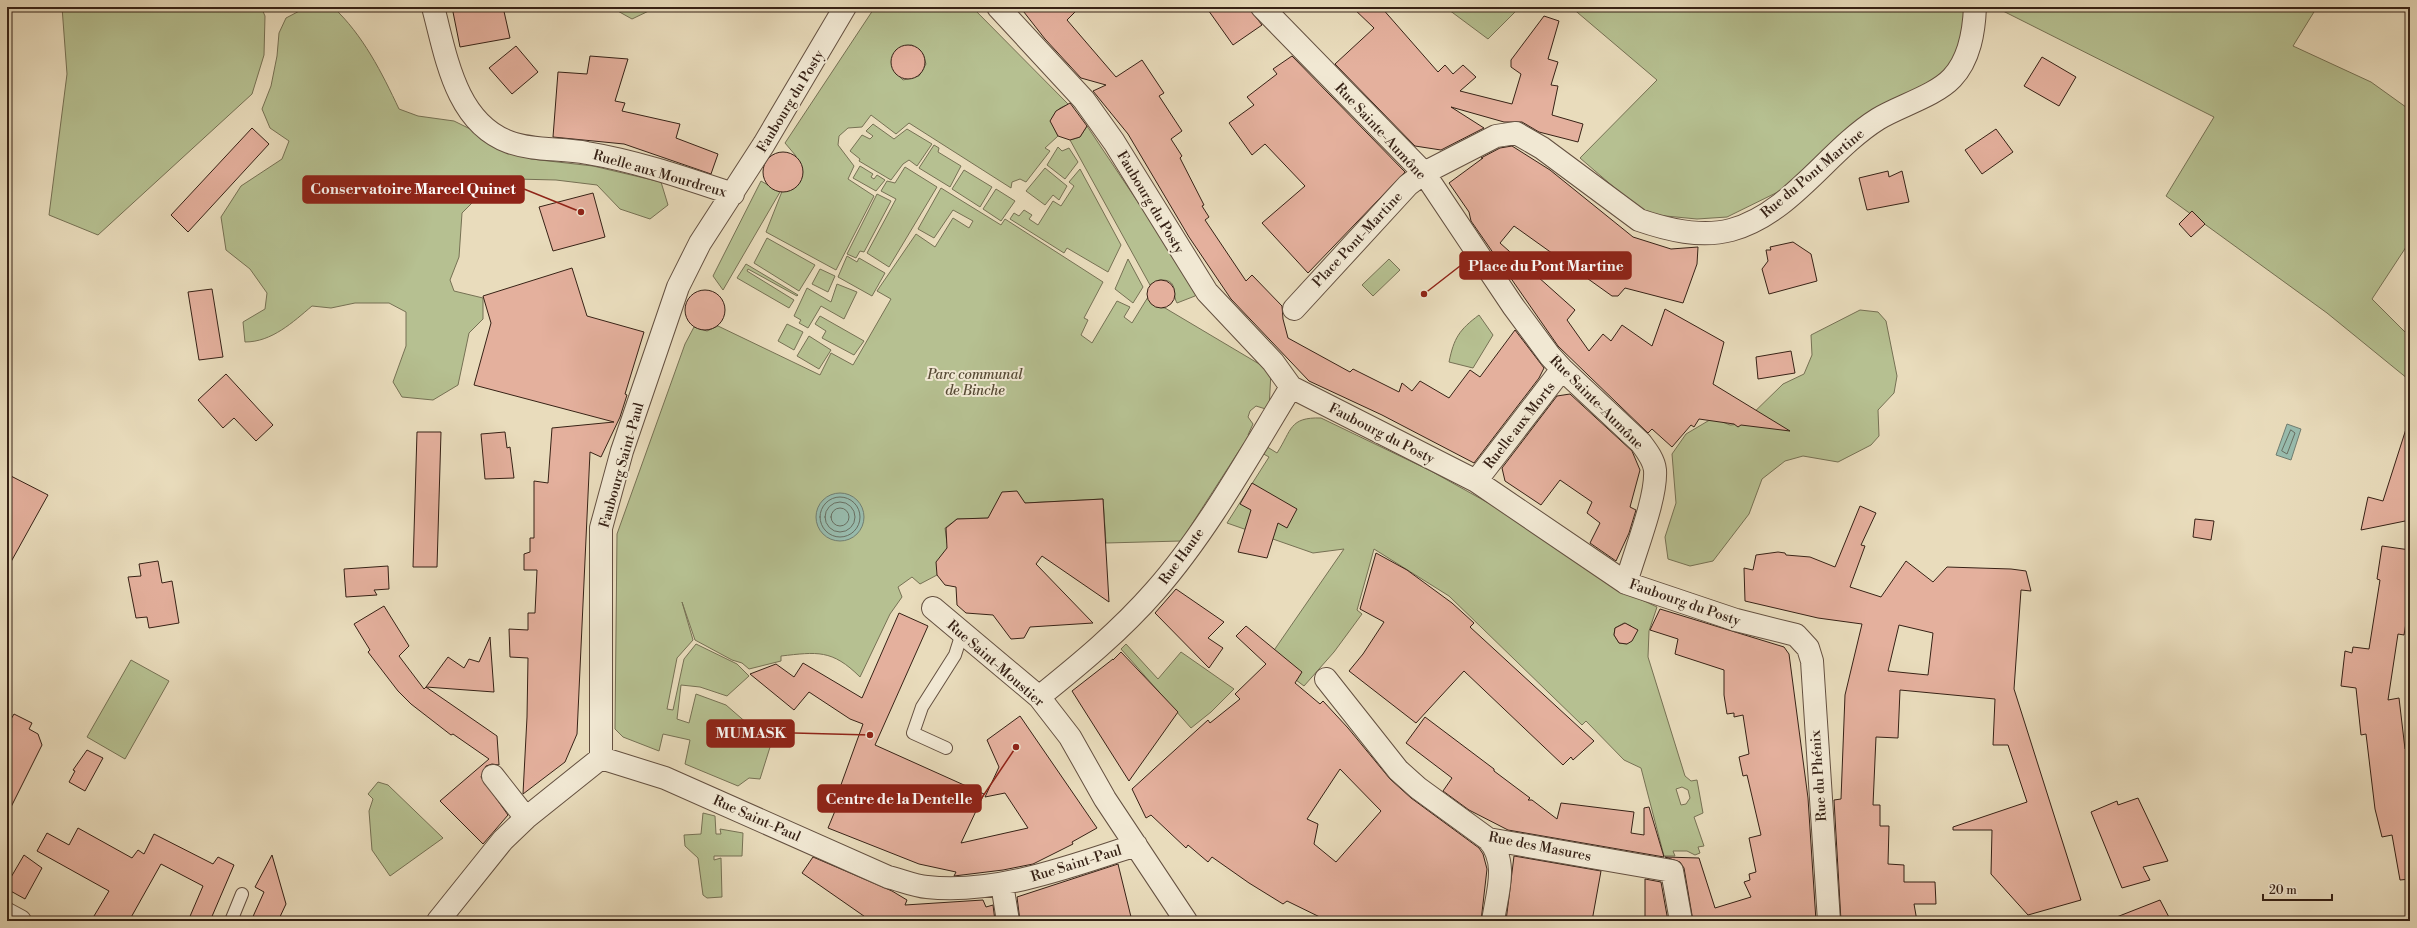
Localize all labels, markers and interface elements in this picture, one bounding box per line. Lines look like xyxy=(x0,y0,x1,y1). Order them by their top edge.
street label: Faubourg du Posty xyxy=(753,47,829,156)
street label: Rue Sainte-Aumône xyxy=(1331,79,1430,184)
street label: Rue du Pont Martine xyxy=(1757,125,1868,222)
street label: Ruelle aux Mourdreux xyxy=(591,146,729,202)
street label: Faubourg du Posty xyxy=(1112,148,1188,257)
callout: Conservatoire Marcel Quinet xyxy=(303,176,524,203)
text: Conservatoire Marcel Quinet xyxy=(310,180,516,199)
street label: Place Pont-Martine xyxy=(1309,188,1407,291)
callout: Place du Pont Martine xyxy=(1460,252,1631,279)
text: Place du Pont Martine xyxy=(1468,257,1624,276)
street label: Rue Sainte-Aumône xyxy=(1545,352,1647,454)
park label: Parc communal de Binche xyxy=(926,366,1023,400)
street label: Ruelle aux Morts xyxy=(1480,378,1559,473)
street label: Faubourg du Posty xyxy=(1326,399,1438,468)
street label: Faubourg Saint-Paul xyxy=(595,400,649,530)
street label: Rue Haute xyxy=(1155,525,1208,588)
street label: Faubourg du Posty xyxy=(1627,575,1743,630)
street label: Rue Saint-Moustier xyxy=(943,617,1048,711)
callout: MUMASK xyxy=(707,720,794,747)
text: MUMASK xyxy=(716,724,787,743)
street label: Rue du Phénix xyxy=(1807,729,1831,822)
callout: Centre de la Dentelle xyxy=(818,785,981,812)
text: Centre de la Dentelle xyxy=(825,790,973,809)
street label: Rue Saint-Paul xyxy=(710,792,803,846)
street label: Rue des Masures xyxy=(1487,828,1593,866)
street label: Rue Saint-Paul xyxy=(1029,842,1124,886)
scale bar xyxy=(2263,876,2332,902)
text: 20 m xyxy=(2269,883,2297,898)

